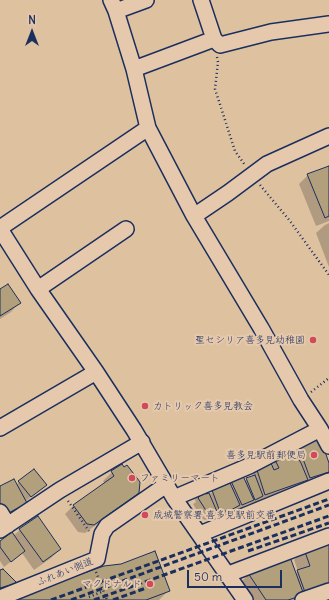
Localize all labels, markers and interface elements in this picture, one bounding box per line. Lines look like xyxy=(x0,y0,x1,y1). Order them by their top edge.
north arrow xyxy=(12,12,52,52)
text: N xyxy=(28,13,36,27)
place label: 聖セシリア喜多見幼稚園 xyxy=(195,334,305,346)
marker: 聖セシリア喜多見幼稚園 xyxy=(308,335,318,345)
place label: カトリック喜多見教会 xyxy=(153,400,253,412)
marker: カトリック喜多見教会 xyxy=(140,401,150,411)
place label: 喜多見駅前郵便局 xyxy=(226,449,306,461)
marker: 喜多見駅前郵便局 xyxy=(309,450,319,460)
place label: ファミリーマート xyxy=(140,472,220,484)
marker: ファミリーマート xyxy=(127,473,137,483)
place label: 成城警察署 喜多見駅前交番 xyxy=(153,509,275,521)
marker: 成城警察署 喜多見駅前交番 xyxy=(140,510,150,520)
street label: ふれあい側道 xyxy=(35,555,95,589)
scale bar xyxy=(189,562,284,588)
text: 50 m xyxy=(194,569,222,584)
place label: マクドナルド xyxy=(82,578,142,590)
marker: マクドナルド xyxy=(145,579,155,589)

